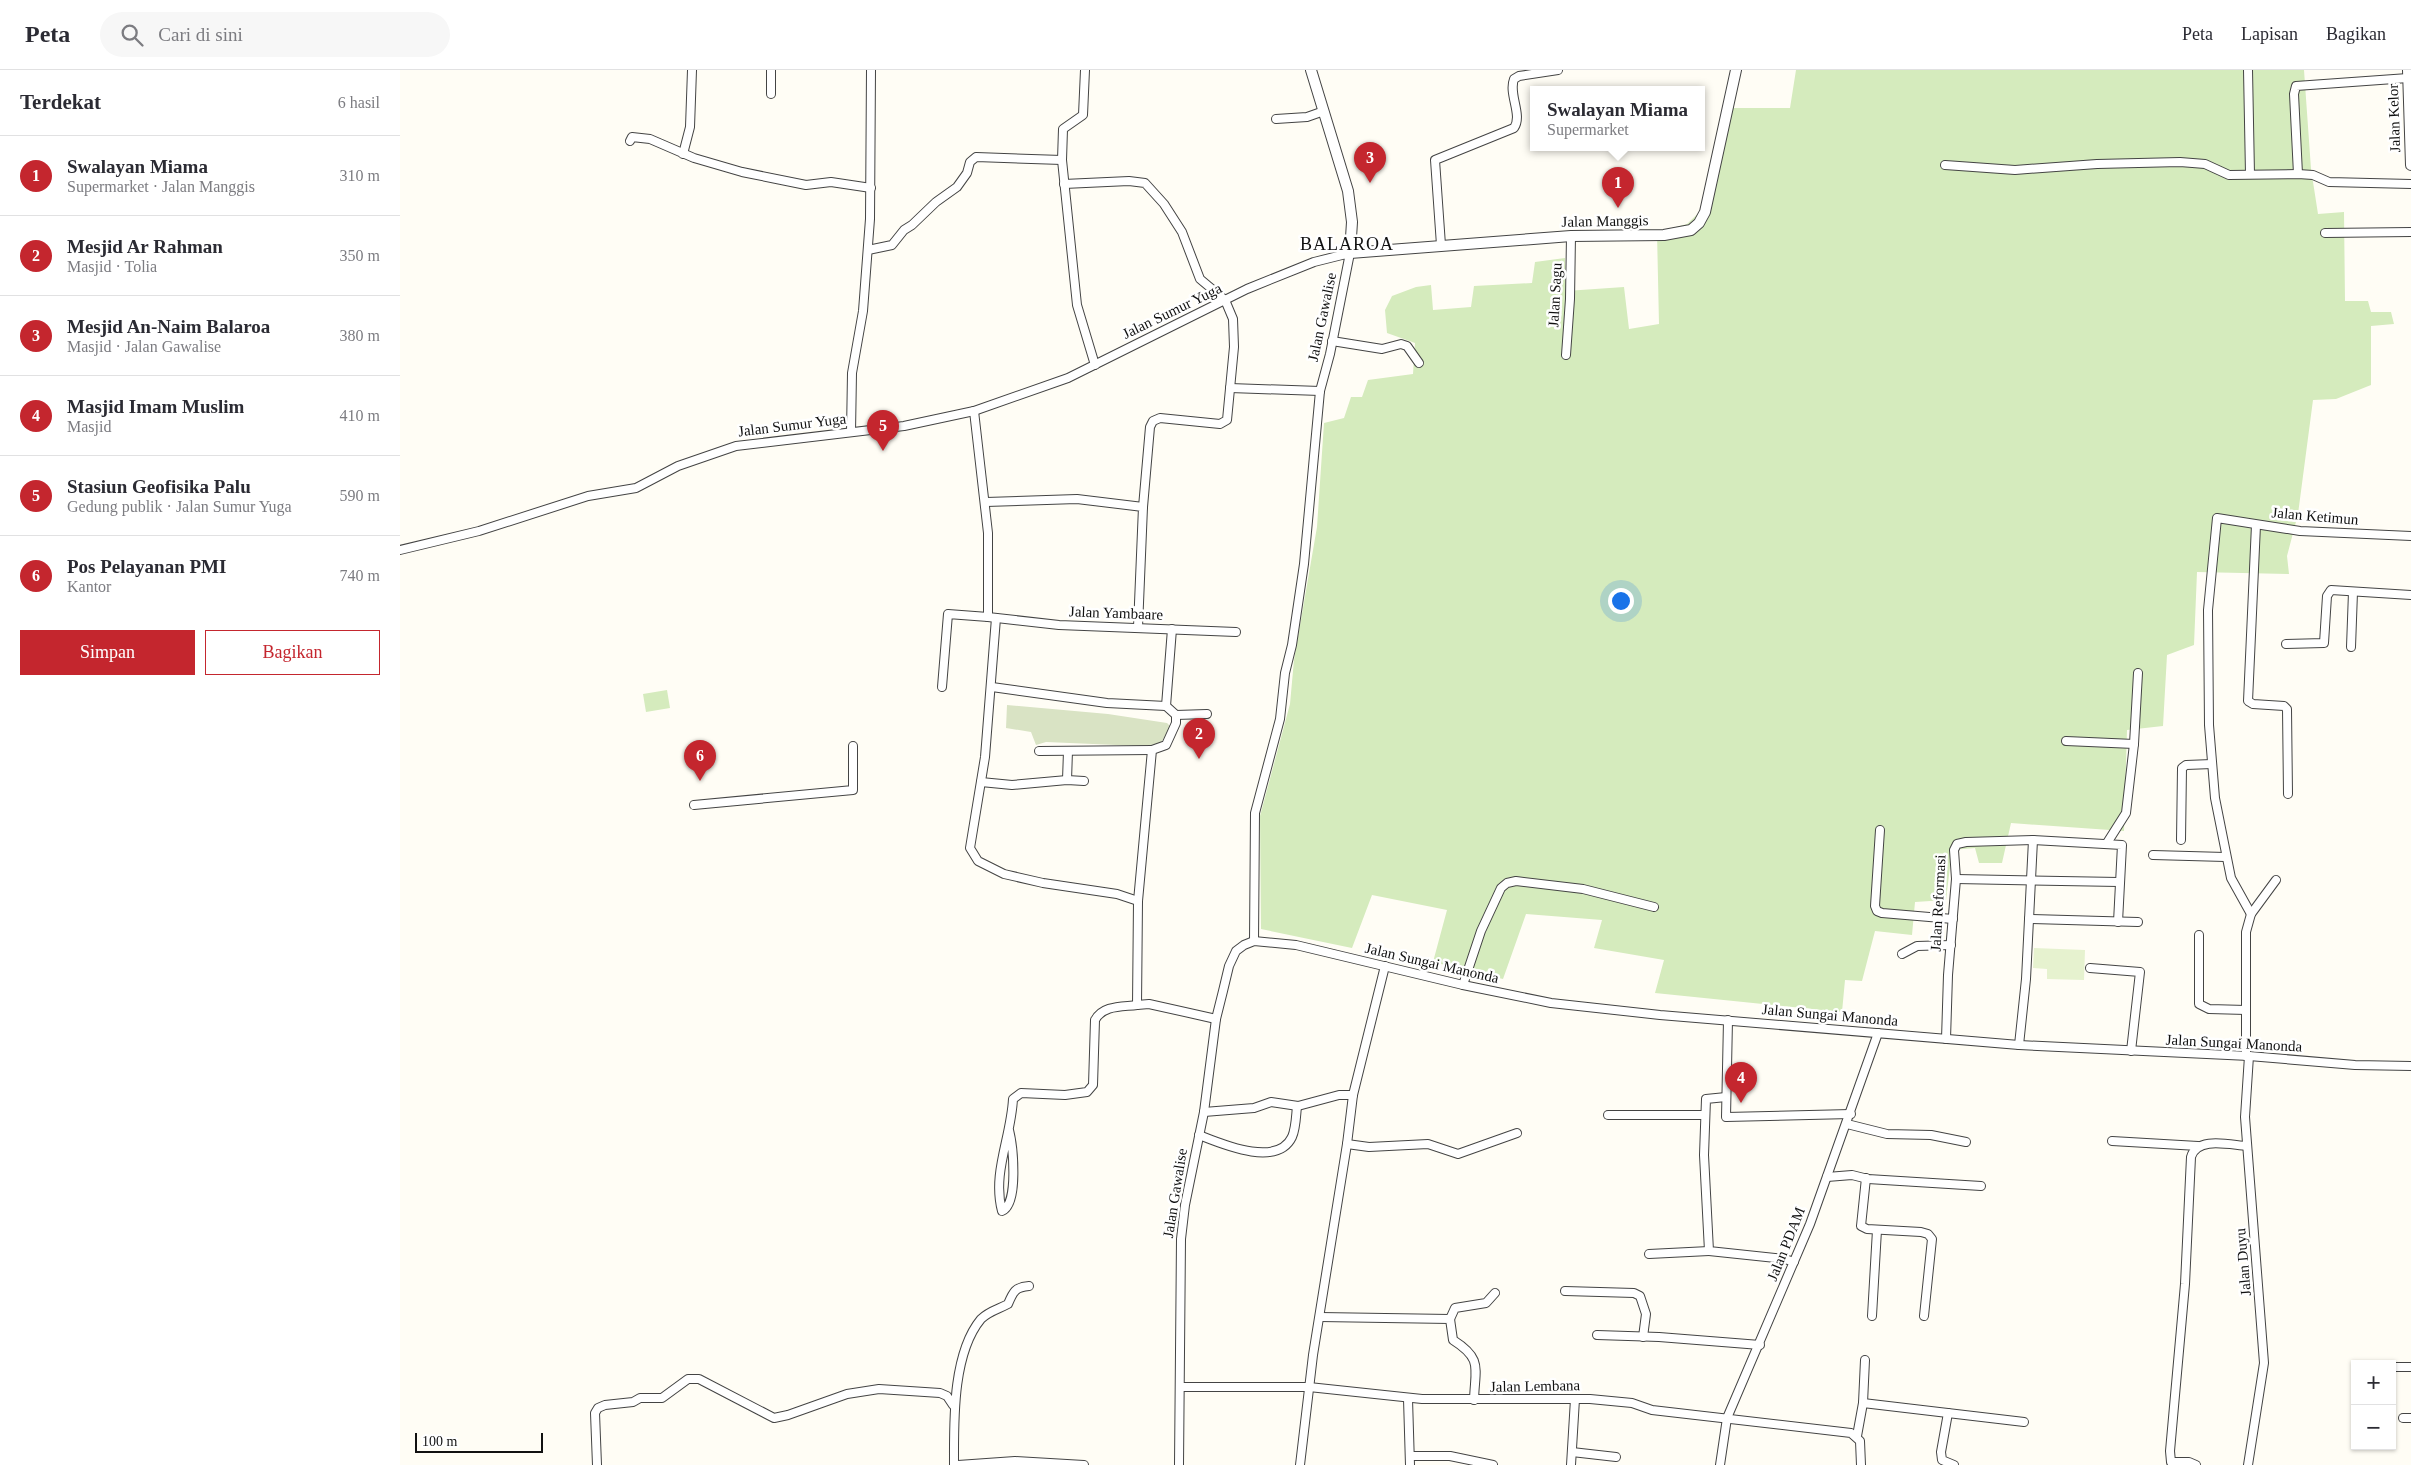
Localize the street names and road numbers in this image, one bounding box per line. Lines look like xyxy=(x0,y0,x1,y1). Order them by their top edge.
street label: Jalan Kelor xyxy=(2385,83,2403,153)
street label: Jalan Manggis xyxy=(1561,212,1649,230)
street label: Jalan Sagu xyxy=(1545,262,1565,328)
street label: Jalan Gawalise xyxy=(1305,271,1339,363)
street label: Jalan Sumur Yuga xyxy=(1120,280,1225,342)
street label: Jalan Sumur Yuga xyxy=(737,410,847,440)
street label: Jalan Ketimun xyxy=(2271,504,2360,528)
street label: Jalan Yambaare xyxy=(1069,603,1164,623)
street label: Jalan Reformasi xyxy=(1927,854,1949,952)
street label: Jalan Sungai Manonda xyxy=(1364,940,1501,986)
street label: Jalan Sungai Manonda xyxy=(1761,1001,1899,1029)
street label: Jalan Sungai Manonda xyxy=(2165,1031,2303,1055)
street label: Jalan Gawalise xyxy=(1160,1147,1190,1239)
street label: Jalan PDAM xyxy=(1764,1205,1808,1283)
street label: Jalan Duyu xyxy=(2232,1227,2254,1297)
street label: Jalan Lembana xyxy=(1490,1377,1581,1395)

